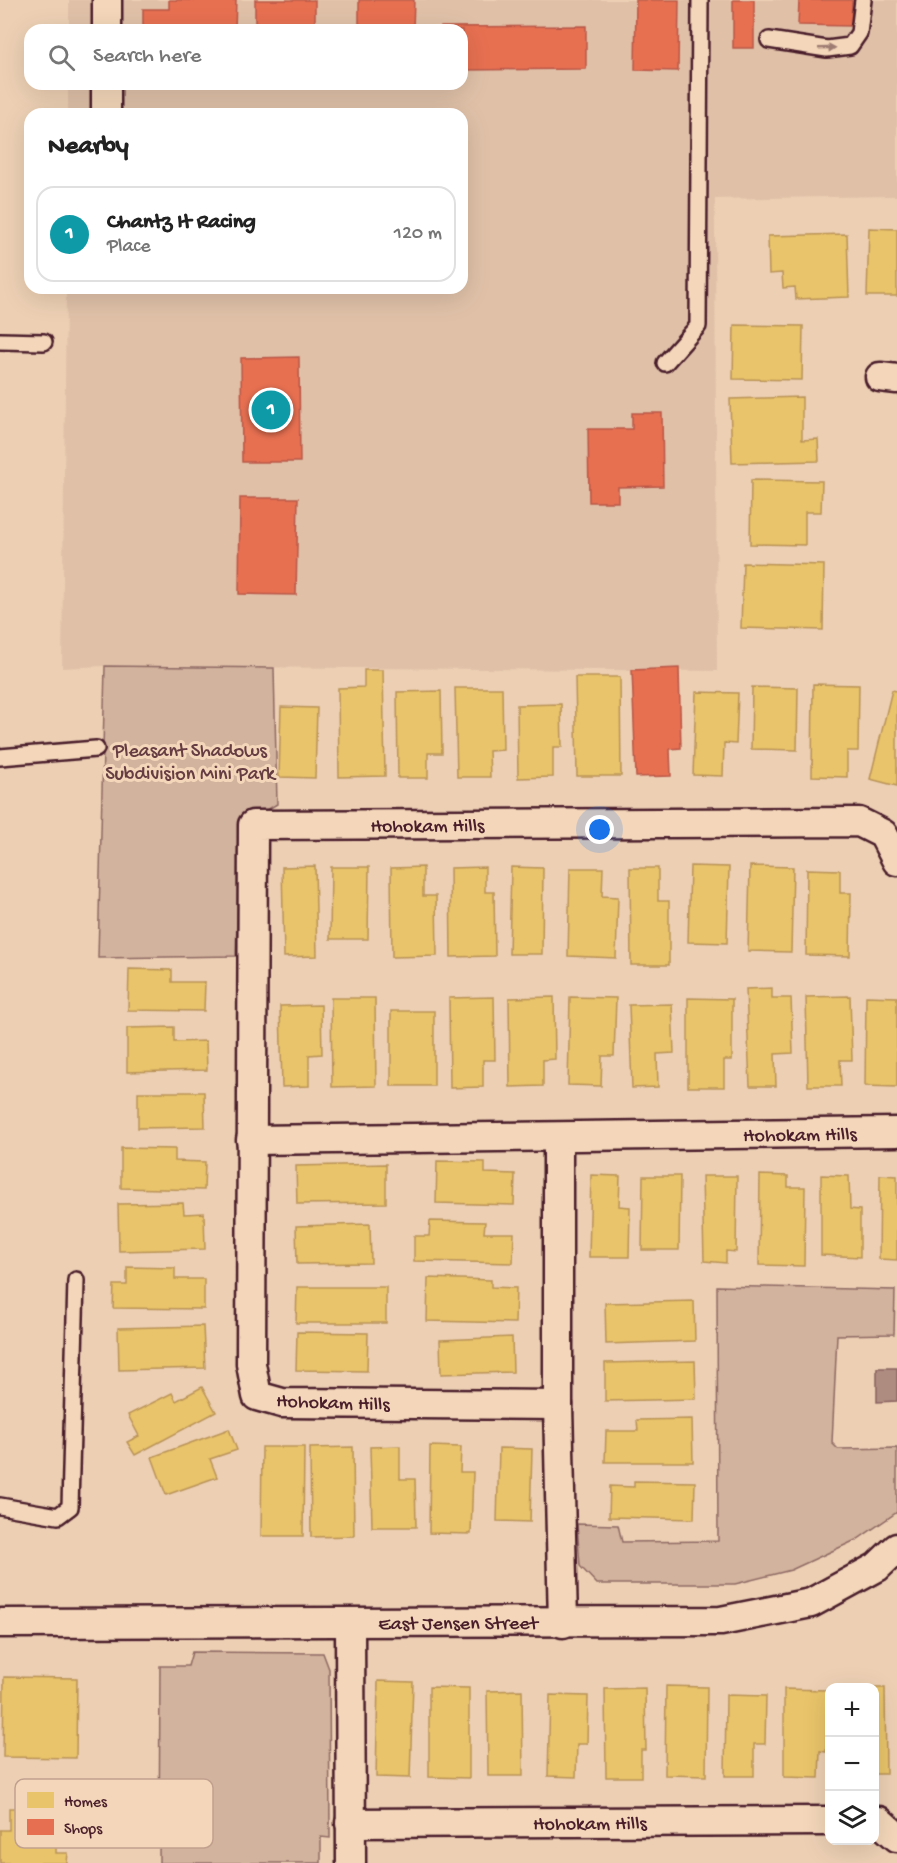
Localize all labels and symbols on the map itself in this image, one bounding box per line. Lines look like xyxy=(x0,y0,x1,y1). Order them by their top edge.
one-way arrow xyxy=(817,43,836,52)
pin: 1 xyxy=(252,388,290,432)
park label: Pleasant Shadows Subdivision Mini Park xyxy=(105,741,277,787)
your location xyxy=(585,815,614,844)
street label: Hohokam Hills xyxy=(370,816,485,839)
street label: Hohokam Hills xyxy=(743,1124,858,1149)
street label: Hohokam Hills xyxy=(276,1391,391,1418)
street label: East Jensen Street xyxy=(378,1614,540,1637)
legend xyxy=(15,1779,213,1848)
text: Homes xyxy=(64,1794,108,1813)
street label: Hohokam Hills xyxy=(533,1814,648,1837)
text: Shops xyxy=(64,1821,103,1840)

